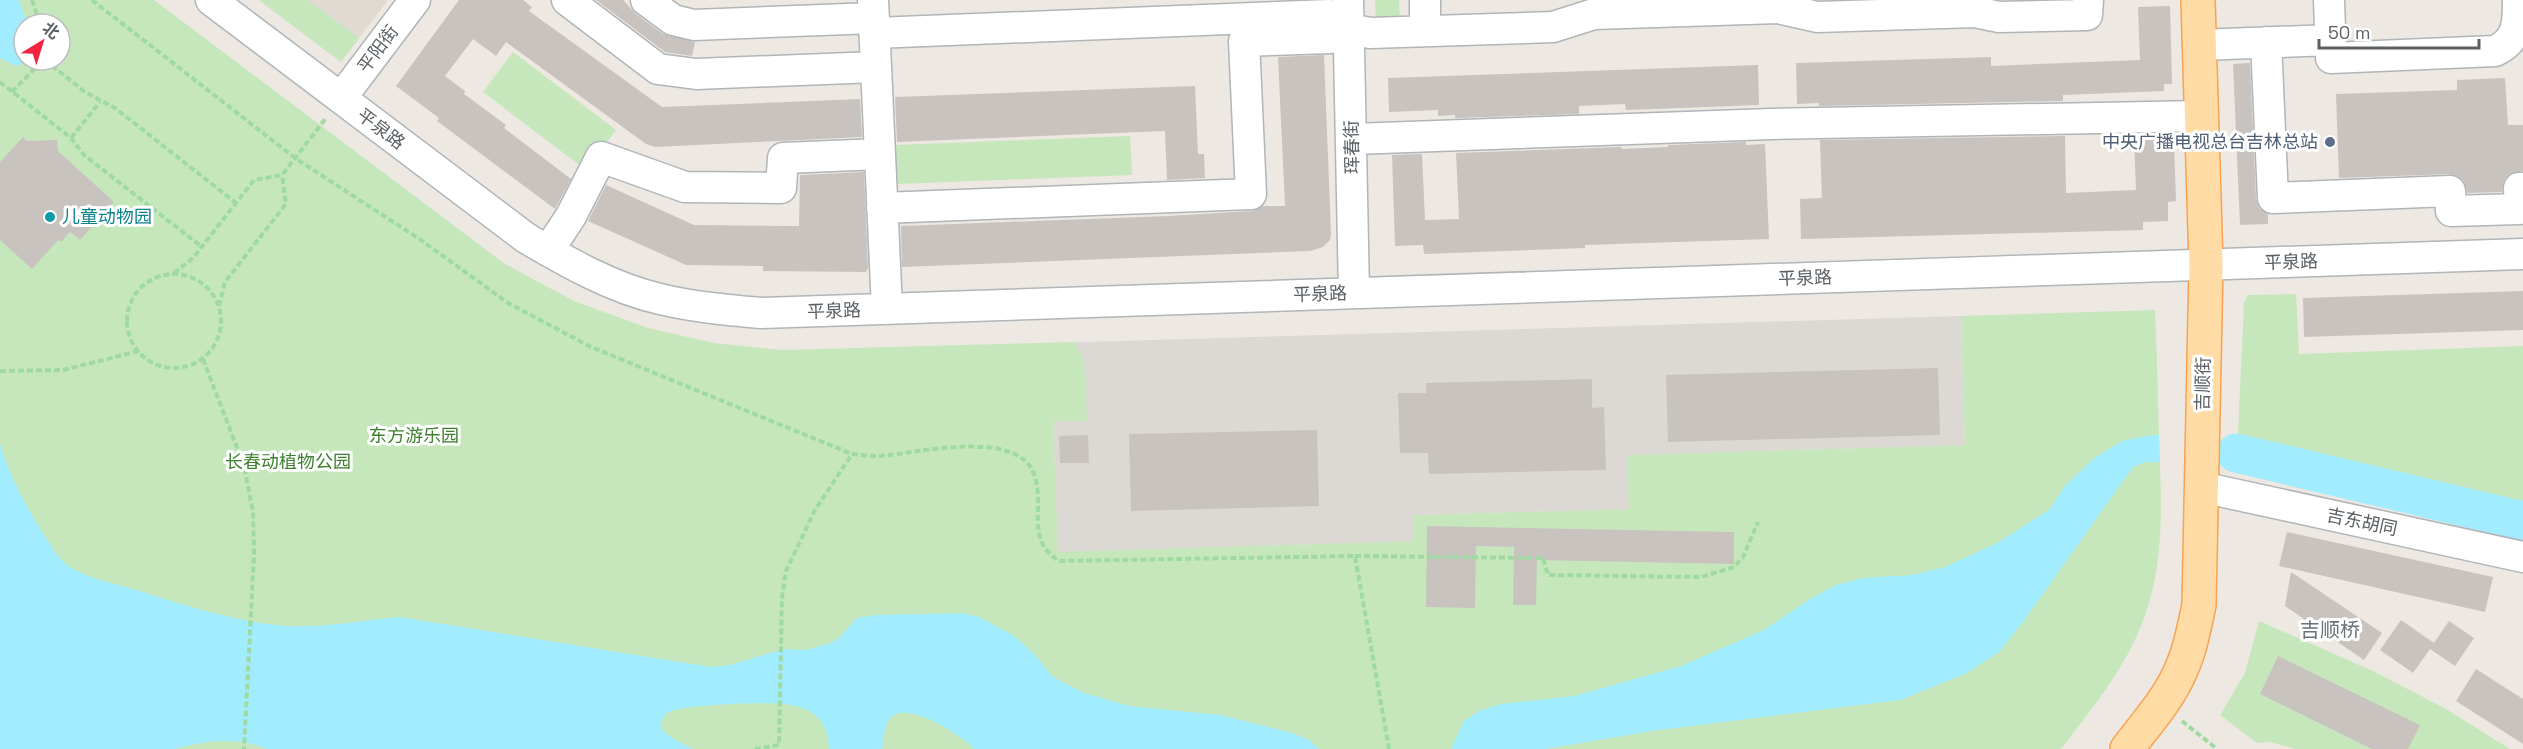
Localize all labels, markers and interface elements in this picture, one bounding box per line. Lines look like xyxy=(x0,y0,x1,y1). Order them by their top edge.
north arrow xyxy=(12,12,72,72)
scale bar xyxy=(2319,12,2480,50)
text: 北 xyxy=(38,17,64,44)
street label: 平阳街 xyxy=(352,20,403,77)
text: 50 m xyxy=(2328,21,2370,44)
street label: 平泉路 xyxy=(353,103,410,154)
street label: 珲春街 xyxy=(1340,120,1363,174)
place label: 中央广播电视总台吉林总站 xyxy=(2102,130,2318,153)
marker: 中央广播电视总台吉林总站 xyxy=(2323,135,2337,149)
place label: 儿童动物园 xyxy=(62,205,152,228)
marker: 儿童动物园 xyxy=(43,210,57,224)
street label: 平泉路 xyxy=(2264,249,2318,274)
street label: 平泉路 xyxy=(1778,265,1832,290)
street label: 平泉路 xyxy=(1293,281,1347,306)
street label: 平泉路 xyxy=(807,298,861,323)
street label: 吉顺街 xyxy=(2191,357,2214,411)
park label: 东方游乐园 xyxy=(369,424,459,447)
park label: 长春动植物公园 xyxy=(225,450,351,473)
street label: 吉东胡同 xyxy=(2324,503,2400,540)
district label: 吉顺桥 xyxy=(2300,617,2360,643)

